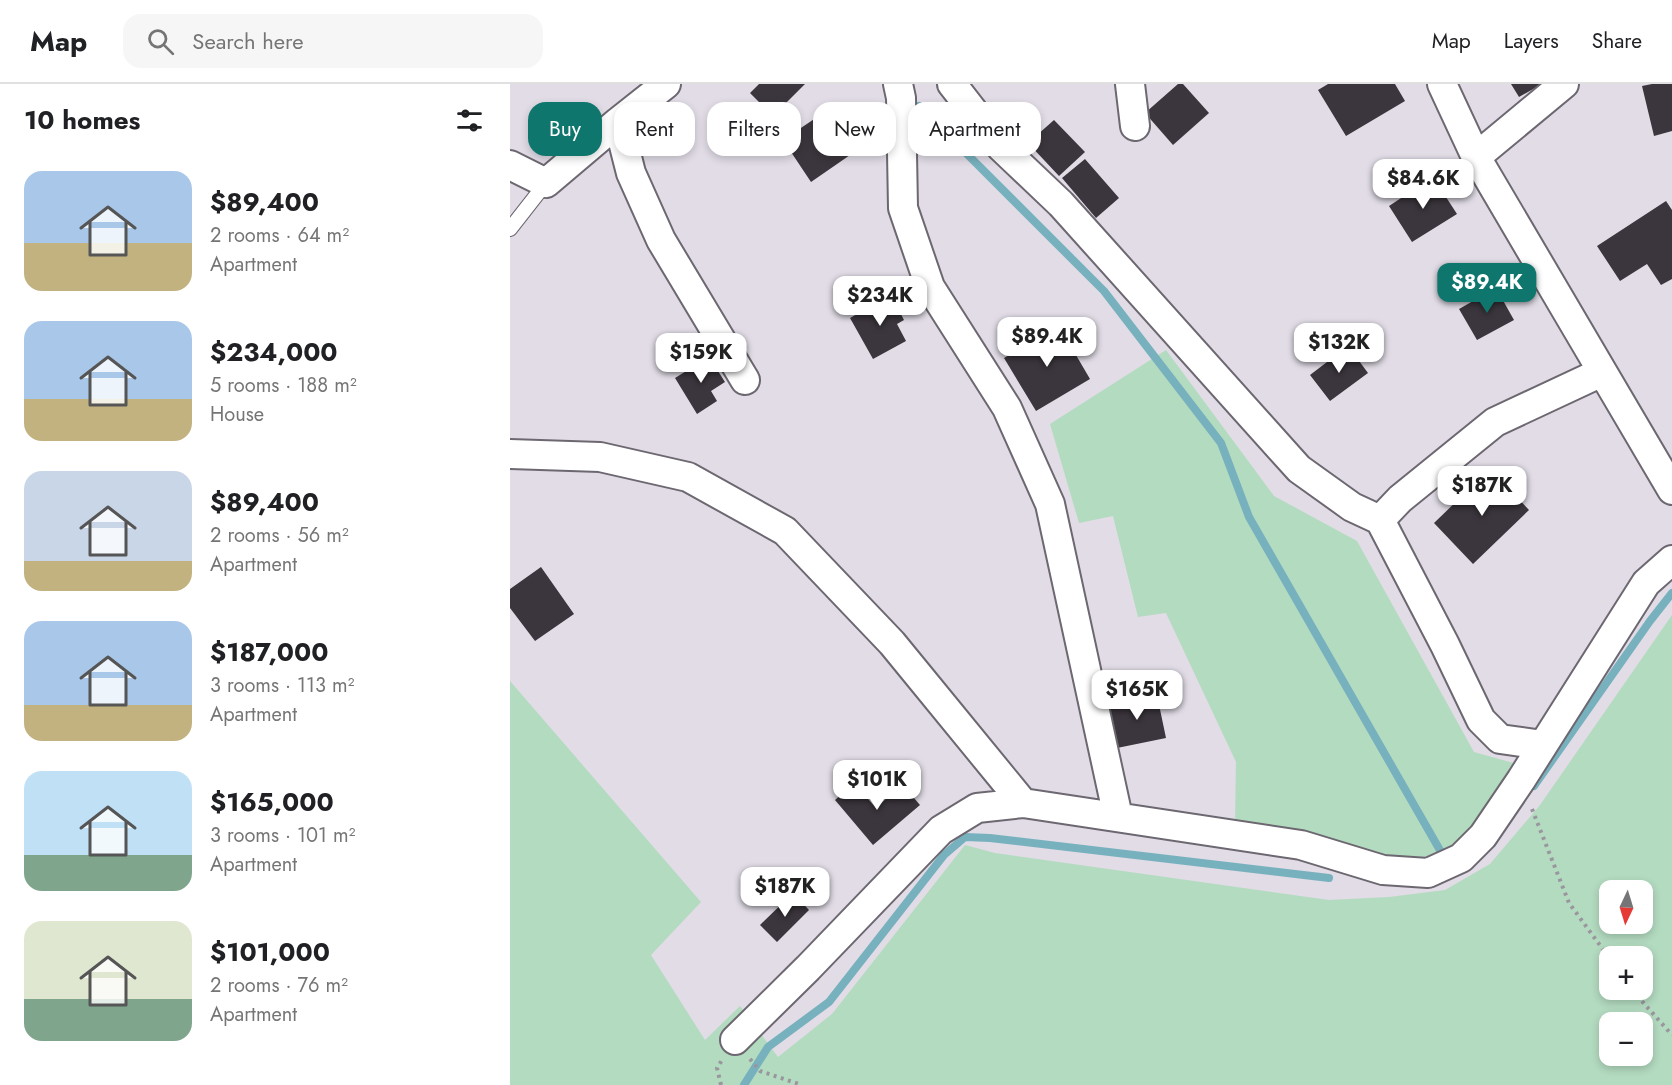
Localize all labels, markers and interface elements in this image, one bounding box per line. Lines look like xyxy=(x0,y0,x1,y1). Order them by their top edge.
search box xyxy=(123,14,543,68)
text: Map xyxy=(30,21,87,62)
icon: search xyxy=(144,25,177,58)
text: Search here xyxy=(192,25,304,57)
text: Map xyxy=(1432,26,1471,56)
text: Layers xyxy=(1504,26,1559,56)
text: Share xyxy=(1592,26,1642,56)
text: 10 homes xyxy=(24,101,140,139)
chip: Buy xyxy=(528,102,602,156)
chip: Rent xyxy=(614,102,695,156)
chip: Filters xyxy=(707,102,801,156)
chip: New xyxy=(813,102,896,156)
chip: Apartment xyxy=(908,102,1041,156)
icon: filters xyxy=(453,104,486,137)
pin: $84.6K xyxy=(1374,159,1472,210)
text: $84.6K xyxy=(1387,164,1459,193)
text: $89,400 xyxy=(210,183,319,221)
icon: home xyxy=(72,195,144,267)
text: 2 rooms · 64 m² xyxy=(210,221,349,250)
text: Apartment xyxy=(210,250,297,279)
pin: $89.4K xyxy=(1438,263,1536,314)
text: $89.4K xyxy=(1451,268,1523,297)
pin: $234K xyxy=(838,276,922,327)
text: $234K xyxy=(847,281,913,310)
pin: $89.4K xyxy=(998,317,1096,368)
text: $89.4K xyxy=(1011,322,1083,351)
pin: $132K xyxy=(1297,323,1381,374)
text: $132K xyxy=(1308,328,1370,357)
text: $234,000 xyxy=(210,333,338,371)
pin: $159K xyxy=(659,333,743,384)
text: $159K xyxy=(670,338,732,367)
icon: home xyxy=(72,345,144,417)
text: 5 rooms · 188 m² xyxy=(210,371,357,400)
text: House xyxy=(210,400,264,429)
pin: $187K xyxy=(1440,466,1524,517)
text: $187K xyxy=(1452,471,1512,500)
text: $89,400 xyxy=(210,483,319,521)
icon: home xyxy=(72,495,144,567)
text: 2 rooms · 56 m² xyxy=(210,521,349,550)
text: Apartment xyxy=(210,550,297,579)
text: $187,000 xyxy=(210,633,328,671)
icon: home xyxy=(72,645,144,717)
pin: $165K xyxy=(1095,670,1179,721)
text: 3 rooms · 113 m² xyxy=(210,671,354,700)
text: $165K xyxy=(1106,675,1168,704)
text: Apartment xyxy=(210,700,297,729)
pin: $101K xyxy=(835,760,919,811)
text: $101K xyxy=(847,765,907,794)
text: $165,000 xyxy=(210,783,334,821)
icon: home xyxy=(72,795,144,867)
text: 3 rooms · 101 m² xyxy=(210,821,356,850)
text: Apartment xyxy=(210,850,297,879)
pin: $187K xyxy=(743,867,827,918)
text: $187K xyxy=(755,872,815,901)
north arrow xyxy=(1599,880,1653,934)
map controls xyxy=(1599,880,1653,1066)
text: $101,000 xyxy=(210,933,330,971)
icon: home xyxy=(72,945,144,1017)
button: + xyxy=(1599,946,1653,1000)
text: 2 rooms · 76 m² xyxy=(210,971,348,1000)
text: Apartment xyxy=(210,1000,297,1029)
button: − xyxy=(1599,1012,1653,1066)

